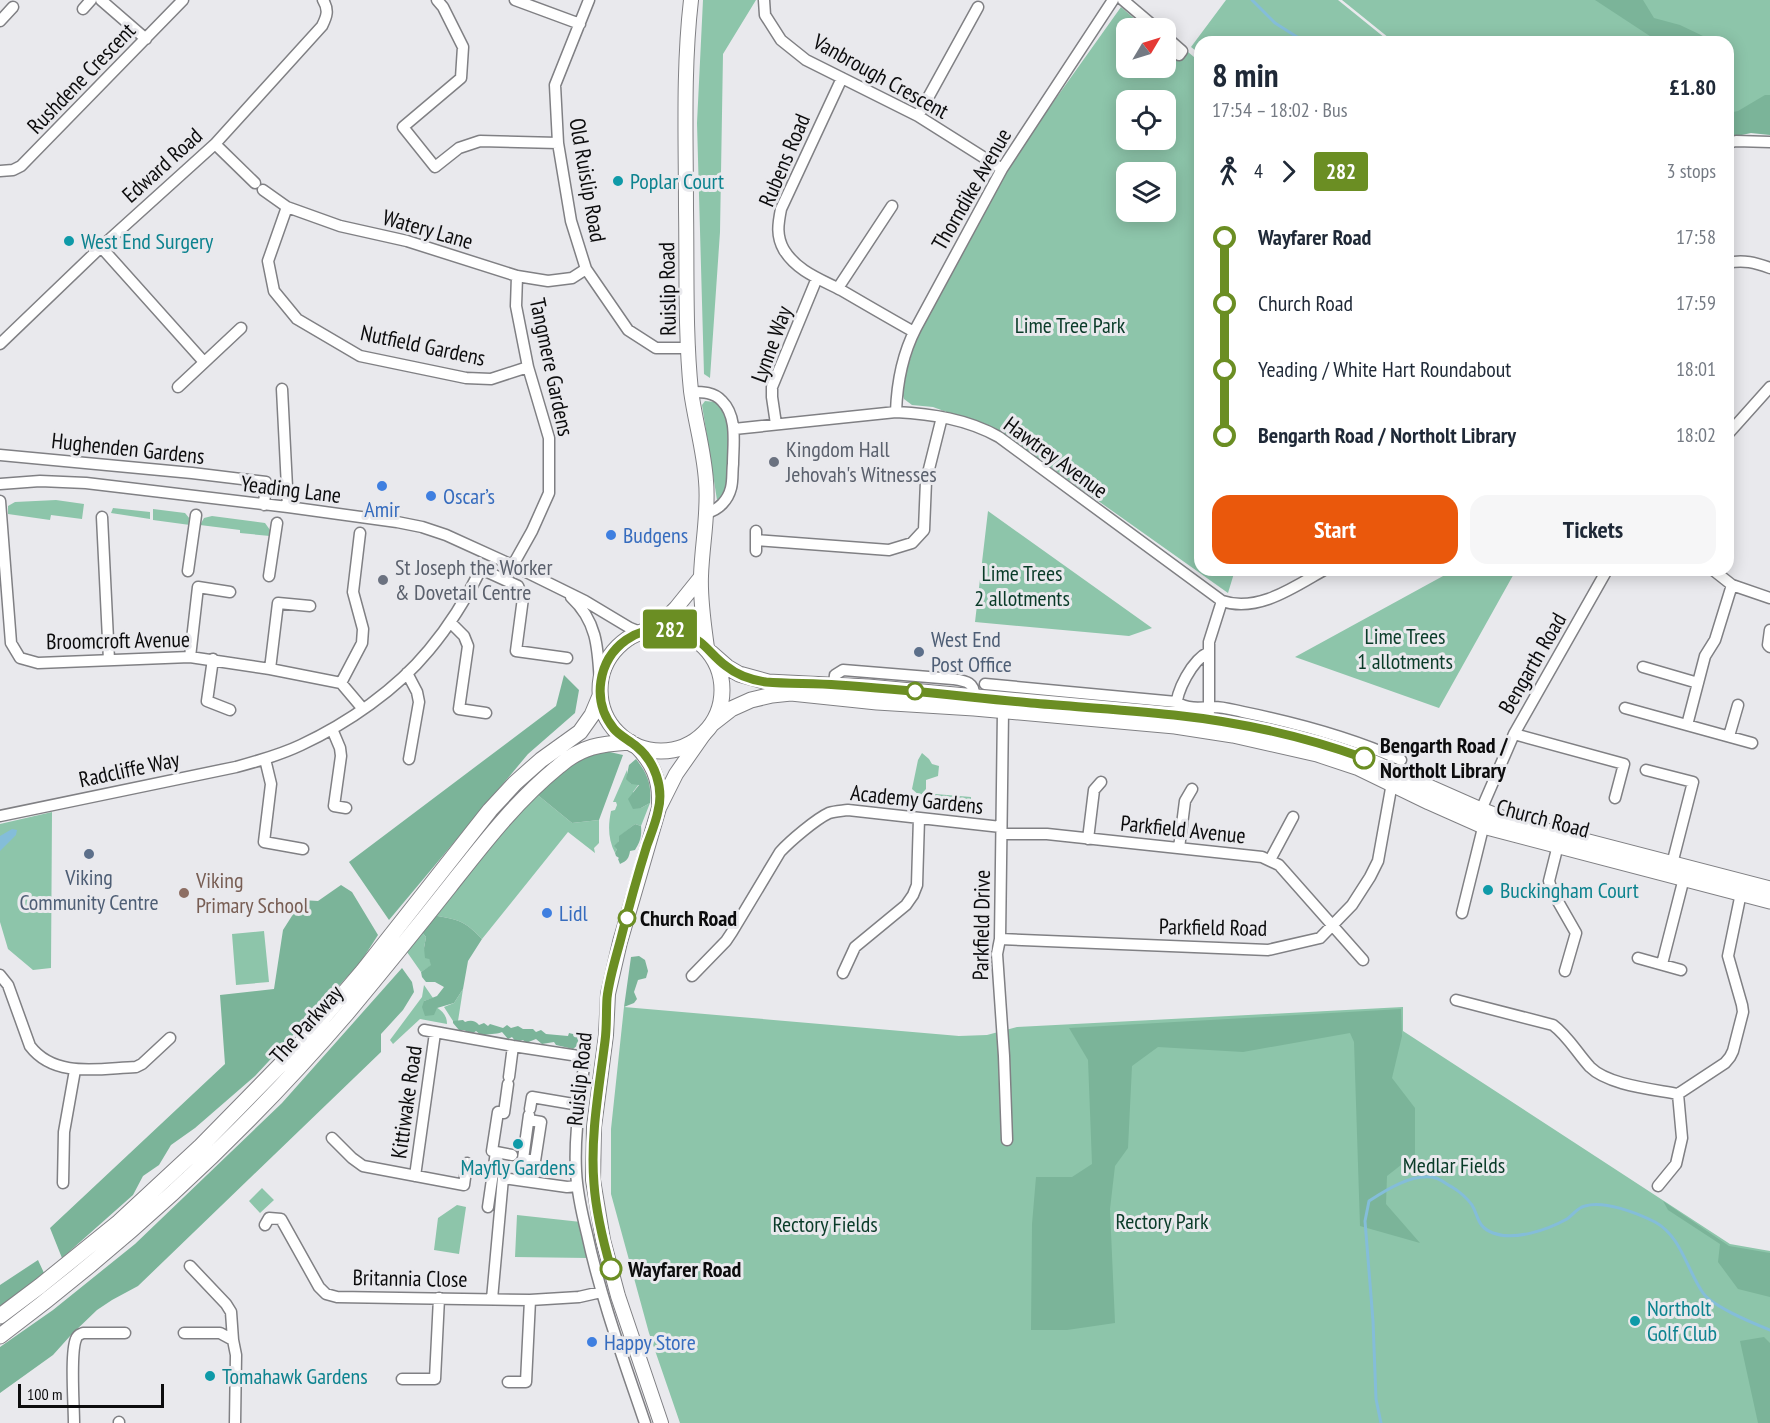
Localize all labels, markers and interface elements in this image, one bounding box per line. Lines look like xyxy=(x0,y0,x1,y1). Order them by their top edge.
street label: Rushdene Crescent xyxy=(21,17,141,139)
north arrow xyxy=(1116,18,1176,78)
map controls xyxy=(1116,18,1176,222)
street label: Vanbrough Crescent xyxy=(807,27,954,125)
text: 8 min xyxy=(1212,53,1279,96)
text: £1.80 xyxy=(1669,73,1716,101)
button: locate xyxy=(1116,90,1176,150)
text: 17:54 – 18:02 · Bus xyxy=(1212,97,1347,123)
street label: Rubens Road xyxy=(752,109,816,211)
street label: Old Ruislip Road xyxy=(563,116,613,244)
street label: Edward Road xyxy=(116,122,208,208)
street label: Thorndike Avenue xyxy=(925,123,1017,255)
icon: walk xyxy=(1212,155,1245,188)
icon: forward xyxy=(1272,155,1305,188)
text: 4 xyxy=(1254,158,1263,184)
text: 282 xyxy=(1326,158,1356,185)
text: 3 stops xyxy=(1667,158,1716,184)
button: layers xyxy=(1116,162,1176,222)
place label: Poplar Court xyxy=(630,167,724,195)
marker: Poplar Court xyxy=(611,174,625,188)
street label: Watery Lane xyxy=(380,203,476,255)
text: Wayfarer Road xyxy=(1258,223,1371,251)
text: 17:58 xyxy=(1676,224,1716,250)
place label: West End Surgery xyxy=(81,227,214,255)
marker: West End Surgery xyxy=(62,234,76,248)
street label: Ruislip Road xyxy=(652,242,682,336)
text: Church Road xyxy=(1258,289,1353,317)
text: 17:59 xyxy=(1676,290,1716,316)
street label: Tangmere Gardens xyxy=(524,295,580,439)
street label: Lynne Way xyxy=(744,301,798,386)
park label: Lime Tree Park xyxy=(1015,311,1126,339)
street label: Nutfield Gardens xyxy=(358,318,488,372)
text: Yeading / White Hart Roundabout xyxy=(1258,355,1511,383)
text: 18:01 xyxy=(1676,356,1716,382)
street label: Hawtrey Avenue xyxy=(999,410,1113,504)
text: Bengarth Road / Northolt Library xyxy=(1258,421,1516,449)
text: 18:02 xyxy=(1676,422,1716,448)
street label: Hughenden Gardens xyxy=(50,426,206,470)
place label: Kingdom Hall Jehovah's Witnesses xyxy=(785,435,937,488)
marker: Kingdom Hall Jehovah's Witnesses xyxy=(767,455,781,469)
street label: Yeading Lane xyxy=(239,469,343,509)
marker: Amir xyxy=(375,479,389,493)
place label: Oscar’s xyxy=(443,482,495,510)
marker: Oscar’s xyxy=(424,489,438,503)
place label: Amir xyxy=(364,495,400,523)
button: Start xyxy=(1212,495,1458,564)
button: Tickets xyxy=(1470,495,1716,564)
place label: Budgens xyxy=(623,521,688,549)
marker: Budgens xyxy=(604,528,618,542)
place label: St Joseph the Worker & Dovetail Centre xyxy=(395,553,552,606)
park label: Lime Trees 2 allotments xyxy=(974,559,1070,612)
marker: St Joseph the Worker & Dovetail Centre xyxy=(376,573,390,587)
street label: Bengarth Road xyxy=(1492,608,1572,718)
line badge: 282 xyxy=(636,610,704,648)
text: 282 xyxy=(655,616,685,643)
park label: Lime Trees 1 allotments xyxy=(1357,622,1453,675)
street label: Broomcroft Avenue xyxy=(46,625,190,655)
place label: West End Post Office xyxy=(931,625,1012,678)
marker: West End Post Office xyxy=(912,645,926,659)
unlabelled marker xyxy=(906,682,924,700)
place label: Bengarth Road / Northolt Library xyxy=(1380,731,1509,784)
street label: Radcliffe Way xyxy=(76,745,183,793)
marker: Bengarth Road / Northolt Library xyxy=(1353,747,1375,769)
street label: Academy Gardens xyxy=(849,778,985,820)
street label: Church Road xyxy=(1493,792,1593,844)
street label: Parkfield Avenue xyxy=(1119,809,1247,849)
marker: Viking Community Centre xyxy=(82,847,96,861)
place label: Viking Community Centre xyxy=(19,863,159,916)
place label: Viking Primary School xyxy=(195,866,310,919)
street label: Parkfield Drive xyxy=(966,869,996,981)
place label: Buckingham Court xyxy=(1500,876,1639,904)
marker: Buckingham Court xyxy=(1481,883,1495,897)
marker: Viking Primary School xyxy=(177,886,191,900)
place label: Lidl xyxy=(559,899,588,927)
place label: Church Road xyxy=(640,904,737,932)
marker: Lidl xyxy=(540,906,554,920)
marker: Church Road xyxy=(618,909,636,927)
street label: Parkfield Road xyxy=(1159,912,1267,942)
street label: The Parkway xyxy=(263,978,349,1069)
street label: Ruislip Road xyxy=(560,1031,598,1127)
street label: Kittiwake Road xyxy=(384,1044,428,1160)
marker: Mayfly Gardens xyxy=(511,1137,525,1151)
park label: Medlar Fields xyxy=(1403,1151,1505,1179)
place label: Mayfly Gardens xyxy=(460,1153,576,1181)
park label: Rectory Park xyxy=(1116,1207,1209,1235)
park label: Rectory Fields xyxy=(772,1210,878,1238)
place label: Wayfarer Road xyxy=(627,1255,742,1283)
marker: Wayfarer Road xyxy=(600,1258,622,1280)
street label: Britannia Close xyxy=(352,1263,468,1293)
place label: Northolt Golf Club xyxy=(1647,1294,1717,1347)
marker: Northolt Golf Club xyxy=(1628,1314,1642,1328)
place label: Happy Store xyxy=(604,1328,696,1356)
marker: Happy Store xyxy=(585,1335,599,1349)
place label: Tomahawk Gardens xyxy=(222,1362,368,1390)
marker: Tomahawk Gardens xyxy=(203,1369,217,1383)
scale bar xyxy=(18,1381,164,1408)
text: 100 m xyxy=(27,1384,62,1404)

